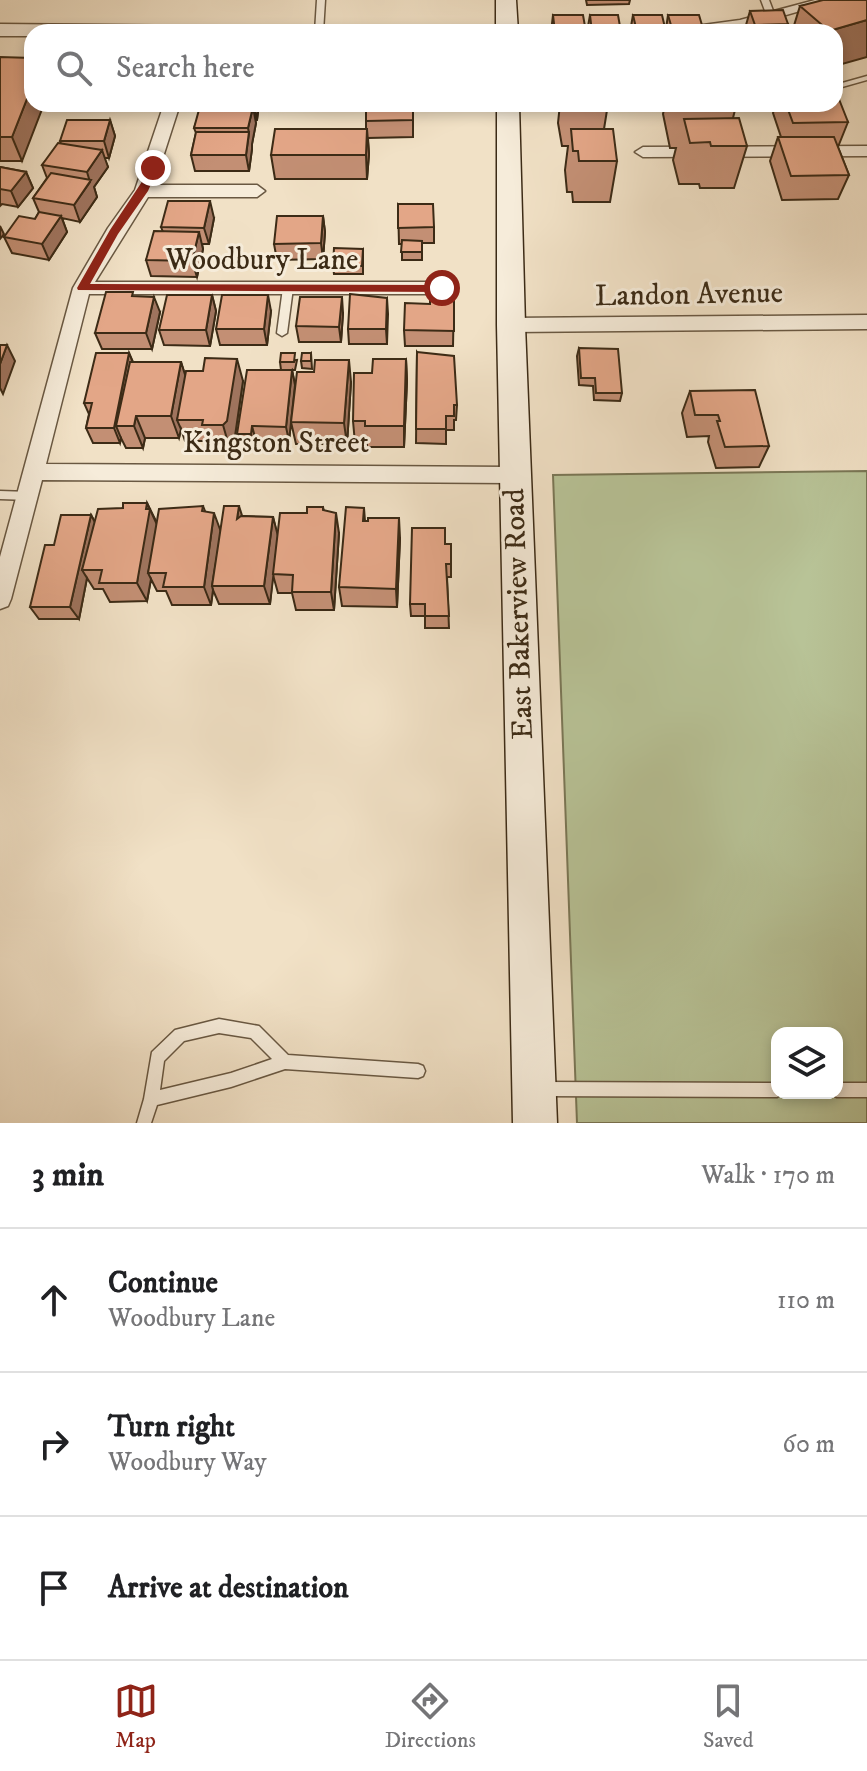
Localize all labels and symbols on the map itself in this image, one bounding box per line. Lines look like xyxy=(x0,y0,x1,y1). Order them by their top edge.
route end xyxy=(135,150,171,186)
street label: Woodbury Lane xyxy=(165,242,358,279)
route start xyxy=(424,270,460,306)
street label: Landon Avenue xyxy=(595,275,783,315)
street label: Kingston Street xyxy=(183,425,369,462)
street label: East Bakerview Road xyxy=(496,488,542,740)

